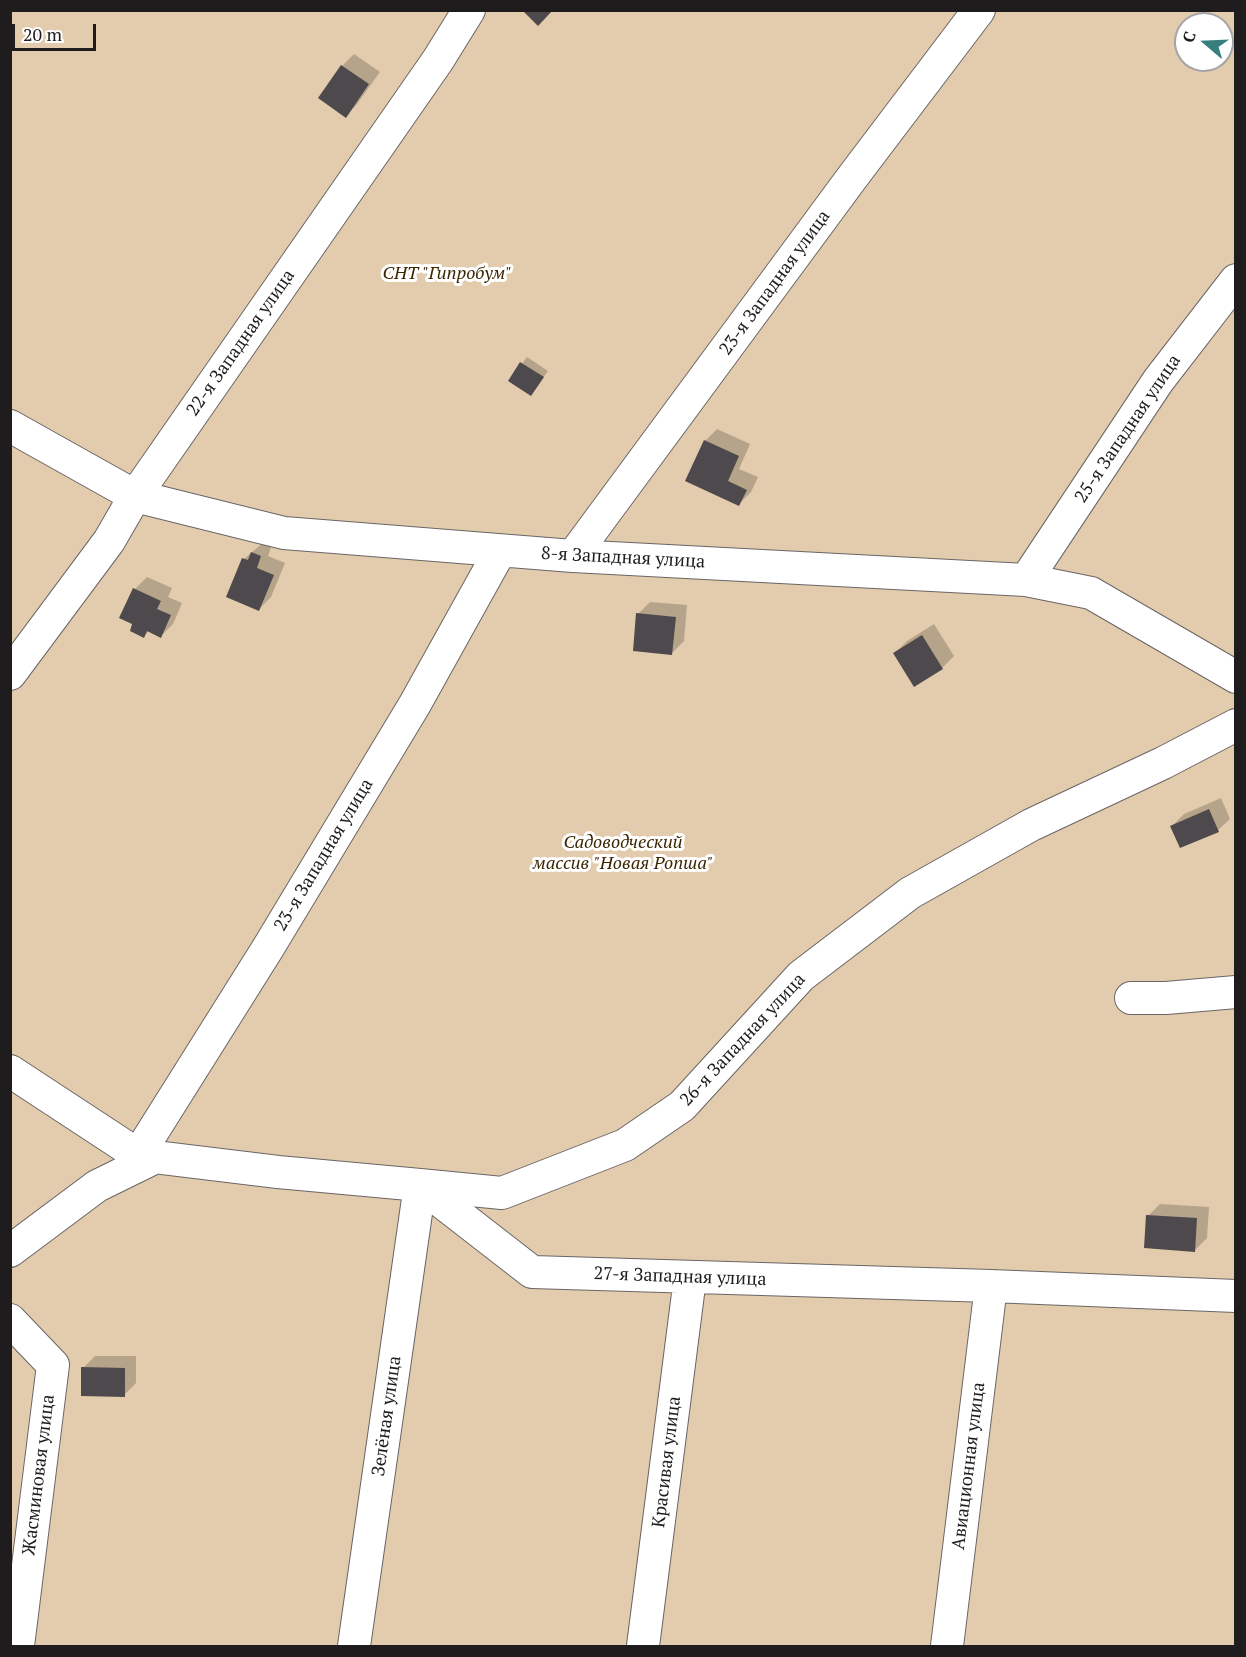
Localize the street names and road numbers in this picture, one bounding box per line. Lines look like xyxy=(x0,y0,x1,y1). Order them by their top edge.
street label: 23-я Западная улица xyxy=(715,206,835,360)
street label: 22-я Западная улица xyxy=(182,266,300,420)
street label: 25-я Западная улица xyxy=(1070,351,1186,507)
street label: 8-я Западная улица xyxy=(540,543,706,573)
street label: 23-я Западная улица xyxy=(270,775,378,935)
street label: 26-я Западная улица xyxy=(676,969,810,1111)
street label: 27-я Западная улица xyxy=(593,1263,767,1291)
street label: Зелёная улица xyxy=(368,1355,406,1477)
street label: Авиационная улица xyxy=(948,1381,990,1551)
street label: Жасминовая улица xyxy=(18,1393,60,1557)
street label: Красивая улица xyxy=(648,1395,686,1529)

